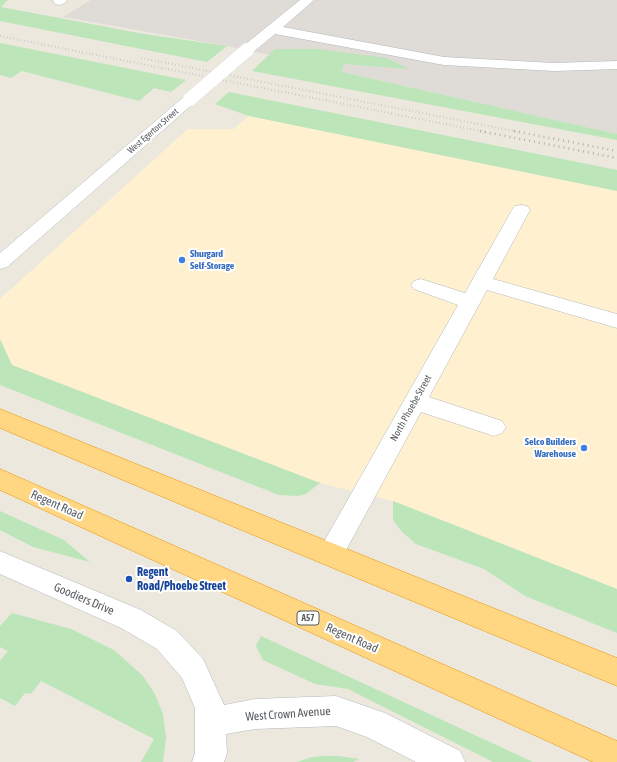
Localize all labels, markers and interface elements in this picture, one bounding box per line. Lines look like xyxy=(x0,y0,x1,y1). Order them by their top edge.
street label: West Egerton Street xyxy=(125,106,181,156)
place label: Shurgard Self-Storage xyxy=(190,248,234,272)
marker: Shurgard Self-Storage xyxy=(177,255,187,265)
street label: North Phoebe Street xyxy=(388,373,434,443)
place label: Selco Builders Warehouse xyxy=(525,436,576,460)
marker: Selco Builders Warehouse xyxy=(579,443,589,453)
street label: Regent Road xyxy=(29,487,85,523)
place label: Regent Road/Phoebe Street xyxy=(137,565,226,593)
marker: Regent Road/Phoebe Street xyxy=(124,574,134,584)
street label: Goodiers Drive xyxy=(52,580,116,618)
road number: A57 xyxy=(297,611,319,625)
street label: Regent Road xyxy=(324,620,380,656)
street label: West Crown Avenue xyxy=(245,704,331,724)

